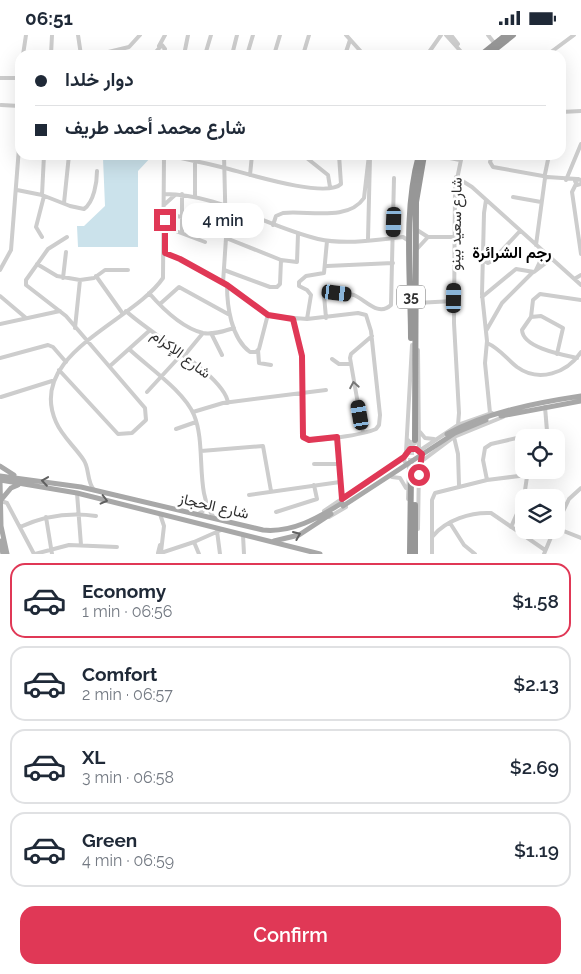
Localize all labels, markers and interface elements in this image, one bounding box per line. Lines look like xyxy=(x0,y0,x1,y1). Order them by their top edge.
text: 06:51 xyxy=(25,7,73,29)
text: دوار خلدا xyxy=(65,68,134,90)
text: شارع محمد أحمد طريف xyxy=(65,116,246,138)
street label: شارع سعيد بينو xyxy=(446,177,468,271)
callout: 4 min xyxy=(182,203,265,237)
car xyxy=(385,207,402,237)
route end xyxy=(154,209,176,231)
text: 4 min xyxy=(202,211,244,230)
district label: رجم الشرائرة xyxy=(472,243,552,263)
car xyxy=(446,283,461,313)
car xyxy=(321,284,352,302)
road number: 35 xyxy=(397,285,425,309)
street label: شارع الإكرام xyxy=(146,326,214,384)
one-way arrow xyxy=(350,380,360,389)
car xyxy=(350,399,369,431)
map controls xyxy=(515,429,565,539)
button: locate xyxy=(515,429,565,479)
route start xyxy=(408,464,430,486)
one-way arrow xyxy=(40,476,49,486)
street label: شارع الحجاز xyxy=(176,489,251,525)
button: layers xyxy=(515,489,565,539)
one-way arrow xyxy=(100,494,109,505)
one-way arrow xyxy=(292,530,301,541)
icon: car xyxy=(22,578,67,623)
text: Economy xyxy=(82,580,166,602)
text: $1.58 xyxy=(512,590,559,612)
text: 1 min · 06:56 xyxy=(82,602,172,621)
icon: car xyxy=(22,661,67,706)
text: Comfort xyxy=(82,663,157,685)
text: $2.13 xyxy=(513,673,559,695)
text: 2 min · 06:57 xyxy=(82,685,173,704)
icon: car xyxy=(22,744,67,789)
text: XL xyxy=(82,746,105,768)
text: $2.69 xyxy=(510,756,559,778)
text: 3 min · 06:58 xyxy=(82,768,174,787)
icon: car xyxy=(22,827,67,872)
text: Green xyxy=(82,829,137,851)
text: $1.19 xyxy=(514,839,559,861)
text: 4 min · 06:59 xyxy=(82,851,174,870)
button: Confirm xyxy=(20,906,561,964)

